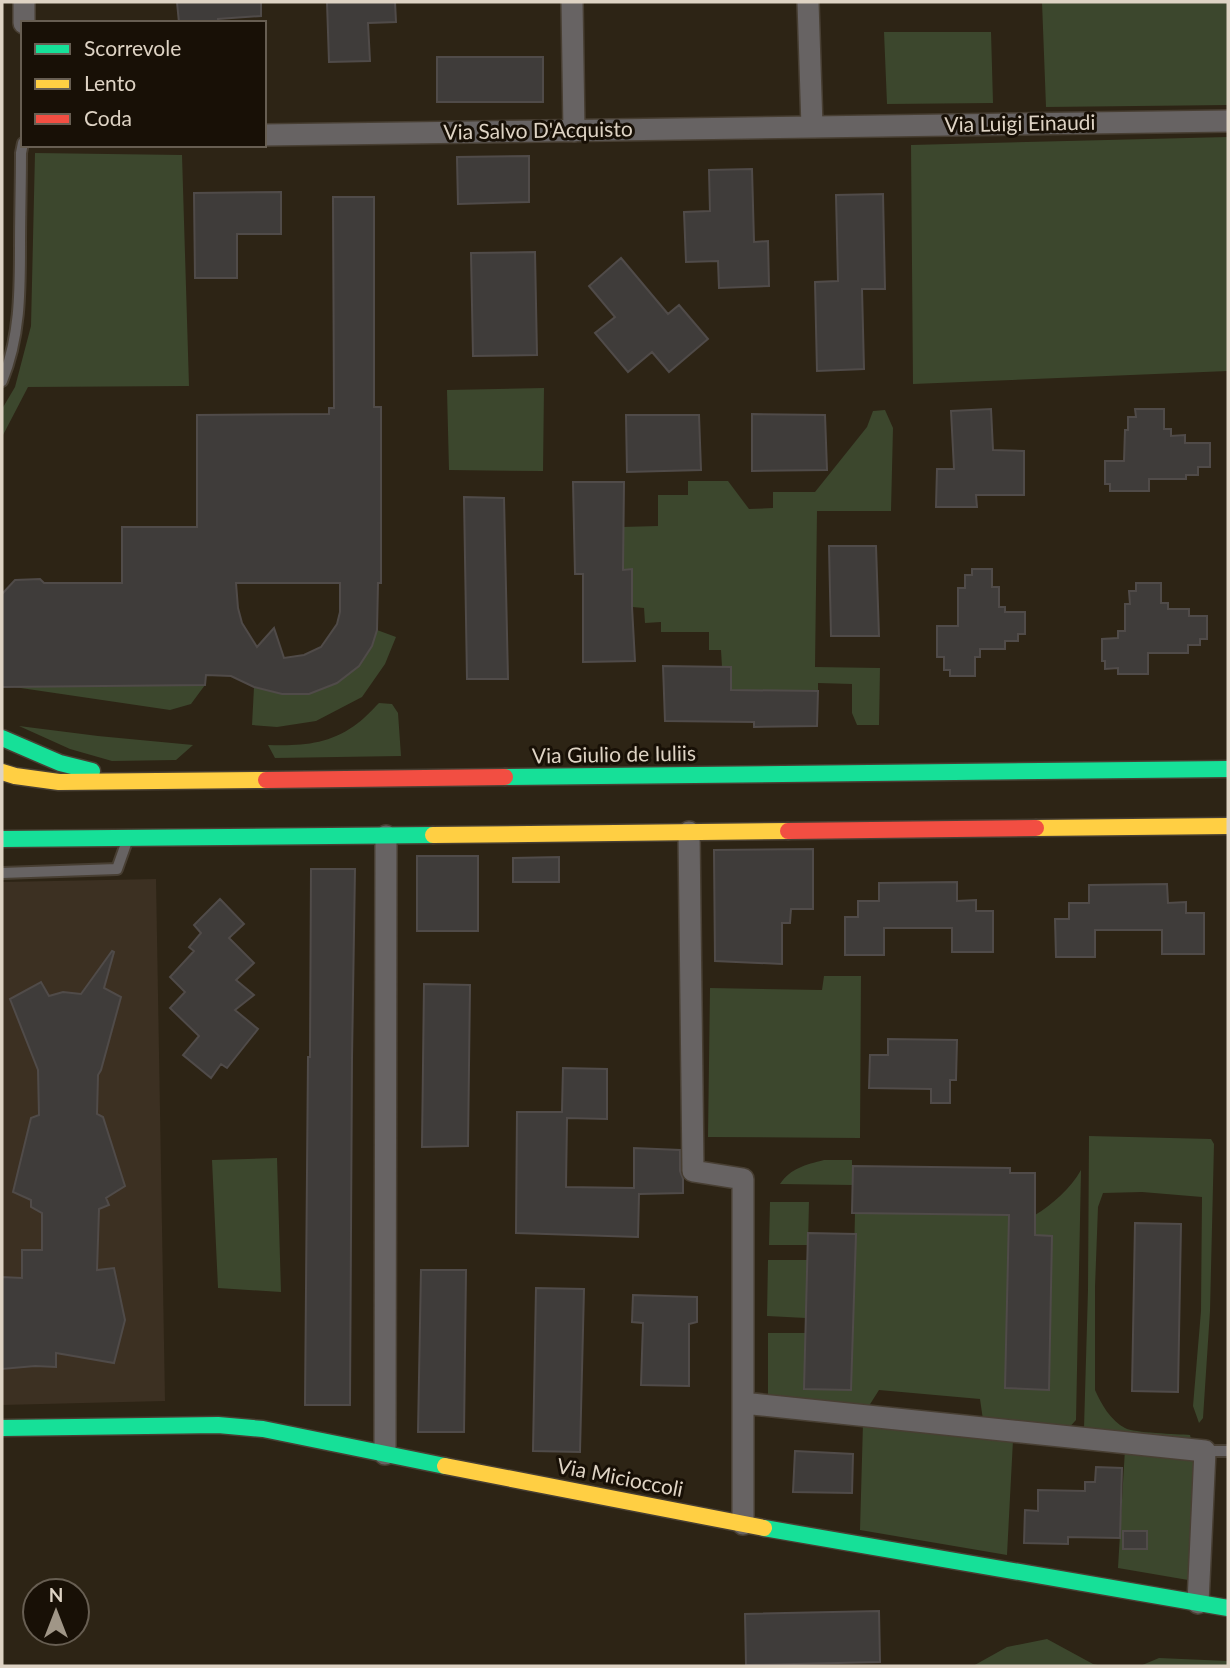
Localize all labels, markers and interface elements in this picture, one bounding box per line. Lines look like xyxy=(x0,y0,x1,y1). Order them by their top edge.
legend xyxy=(21,21,266,147)
text: Scorrevole xyxy=(84,35,181,60)
text: Lento xyxy=(84,70,136,95)
text: Coda xyxy=(84,105,132,130)
street label: Via Luigi Einaudi xyxy=(944,109,1096,136)
street label: Via Salvo D'Acquisto xyxy=(443,115,633,144)
street label: Via Giulio de Iuliis xyxy=(532,740,696,767)
street label: Via Micioccoli xyxy=(555,1452,686,1501)
north arrow xyxy=(21,1577,91,1647)
text: N xyxy=(49,1583,63,1606)

